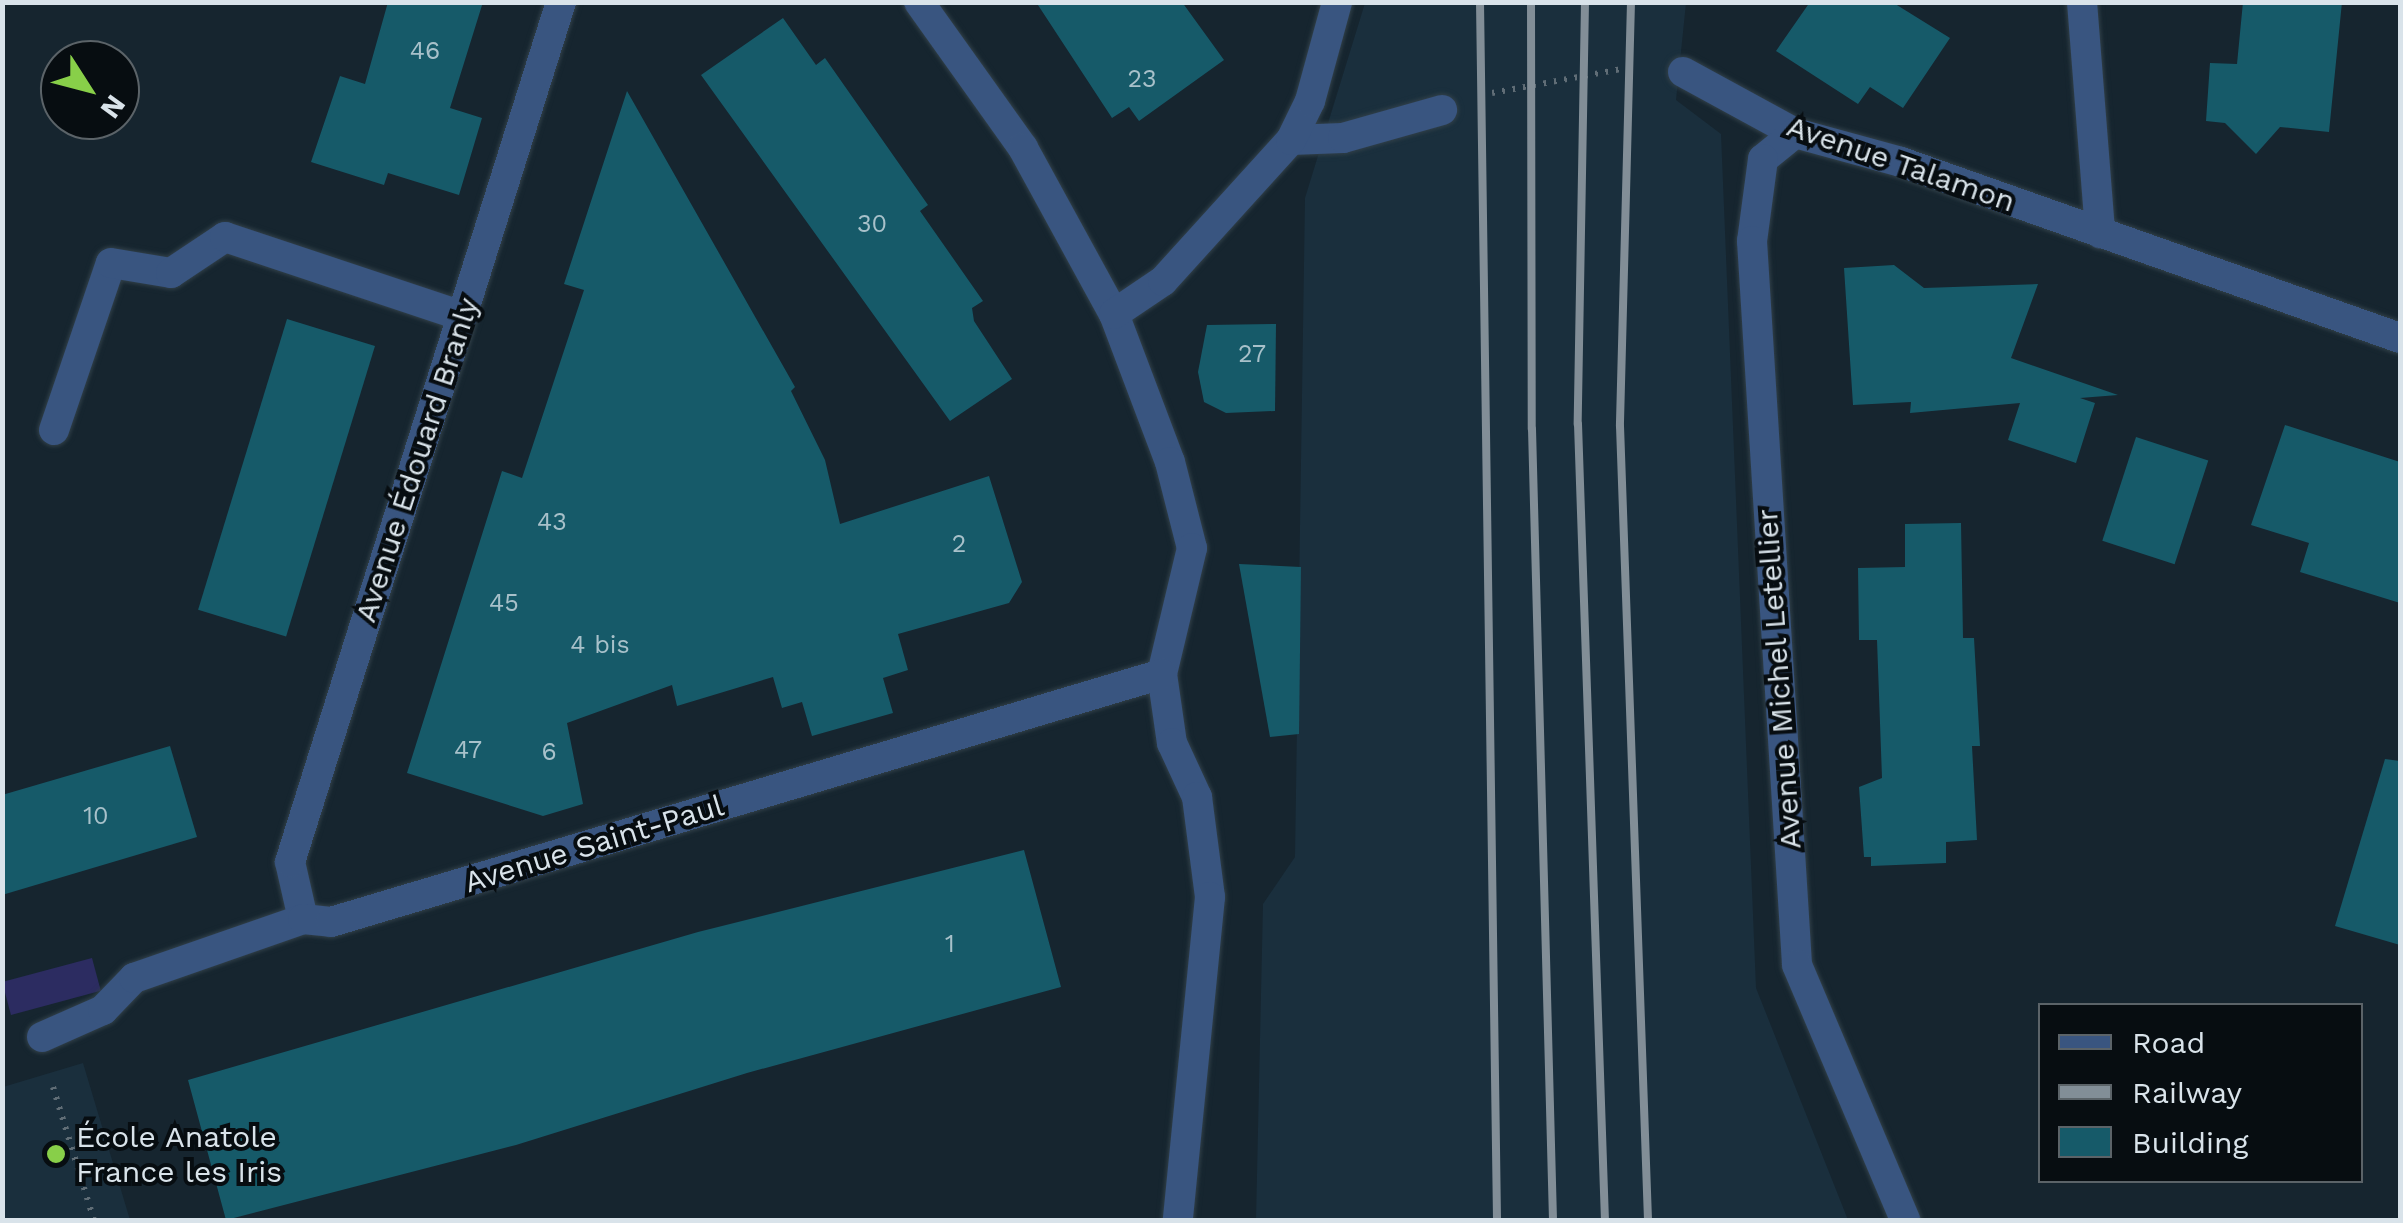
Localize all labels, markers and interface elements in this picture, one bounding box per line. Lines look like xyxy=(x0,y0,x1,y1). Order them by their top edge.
house number: 46 xyxy=(410,36,440,66)
north arrow xyxy=(40,40,140,140)
house number: 23 xyxy=(1127,64,1157,94)
text: N xyxy=(94,89,133,125)
street label: Avenue Talamon xyxy=(1782,108,2020,220)
house number: 30 xyxy=(857,209,887,239)
street label: Avenue Édouard Branly xyxy=(348,293,486,627)
house number: 27 xyxy=(1238,339,1266,369)
house number: 43 xyxy=(537,507,567,537)
street label: Avenue Michel Letellier xyxy=(1749,507,1809,851)
house number: 2 xyxy=(952,529,966,559)
house number: 45 xyxy=(489,588,519,618)
house number: 4 bis xyxy=(570,630,630,660)
house number: 47 xyxy=(454,735,482,765)
house number: 6 xyxy=(541,737,557,767)
street label: Avenue Saint-Paul xyxy=(460,787,728,901)
house number: 10 xyxy=(83,801,109,831)
house number: 1 xyxy=(945,929,955,959)
legend xyxy=(2038,1003,2363,1183)
text: Road xyxy=(2132,1025,2205,1060)
text: Railway xyxy=(2132,1075,2242,1110)
place label: École Anatole France les Iris xyxy=(76,1119,282,1190)
text: Building xyxy=(2132,1125,2249,1160)
marker: École Anatole France les Iris xyxy=(45,1143,67,1165)

